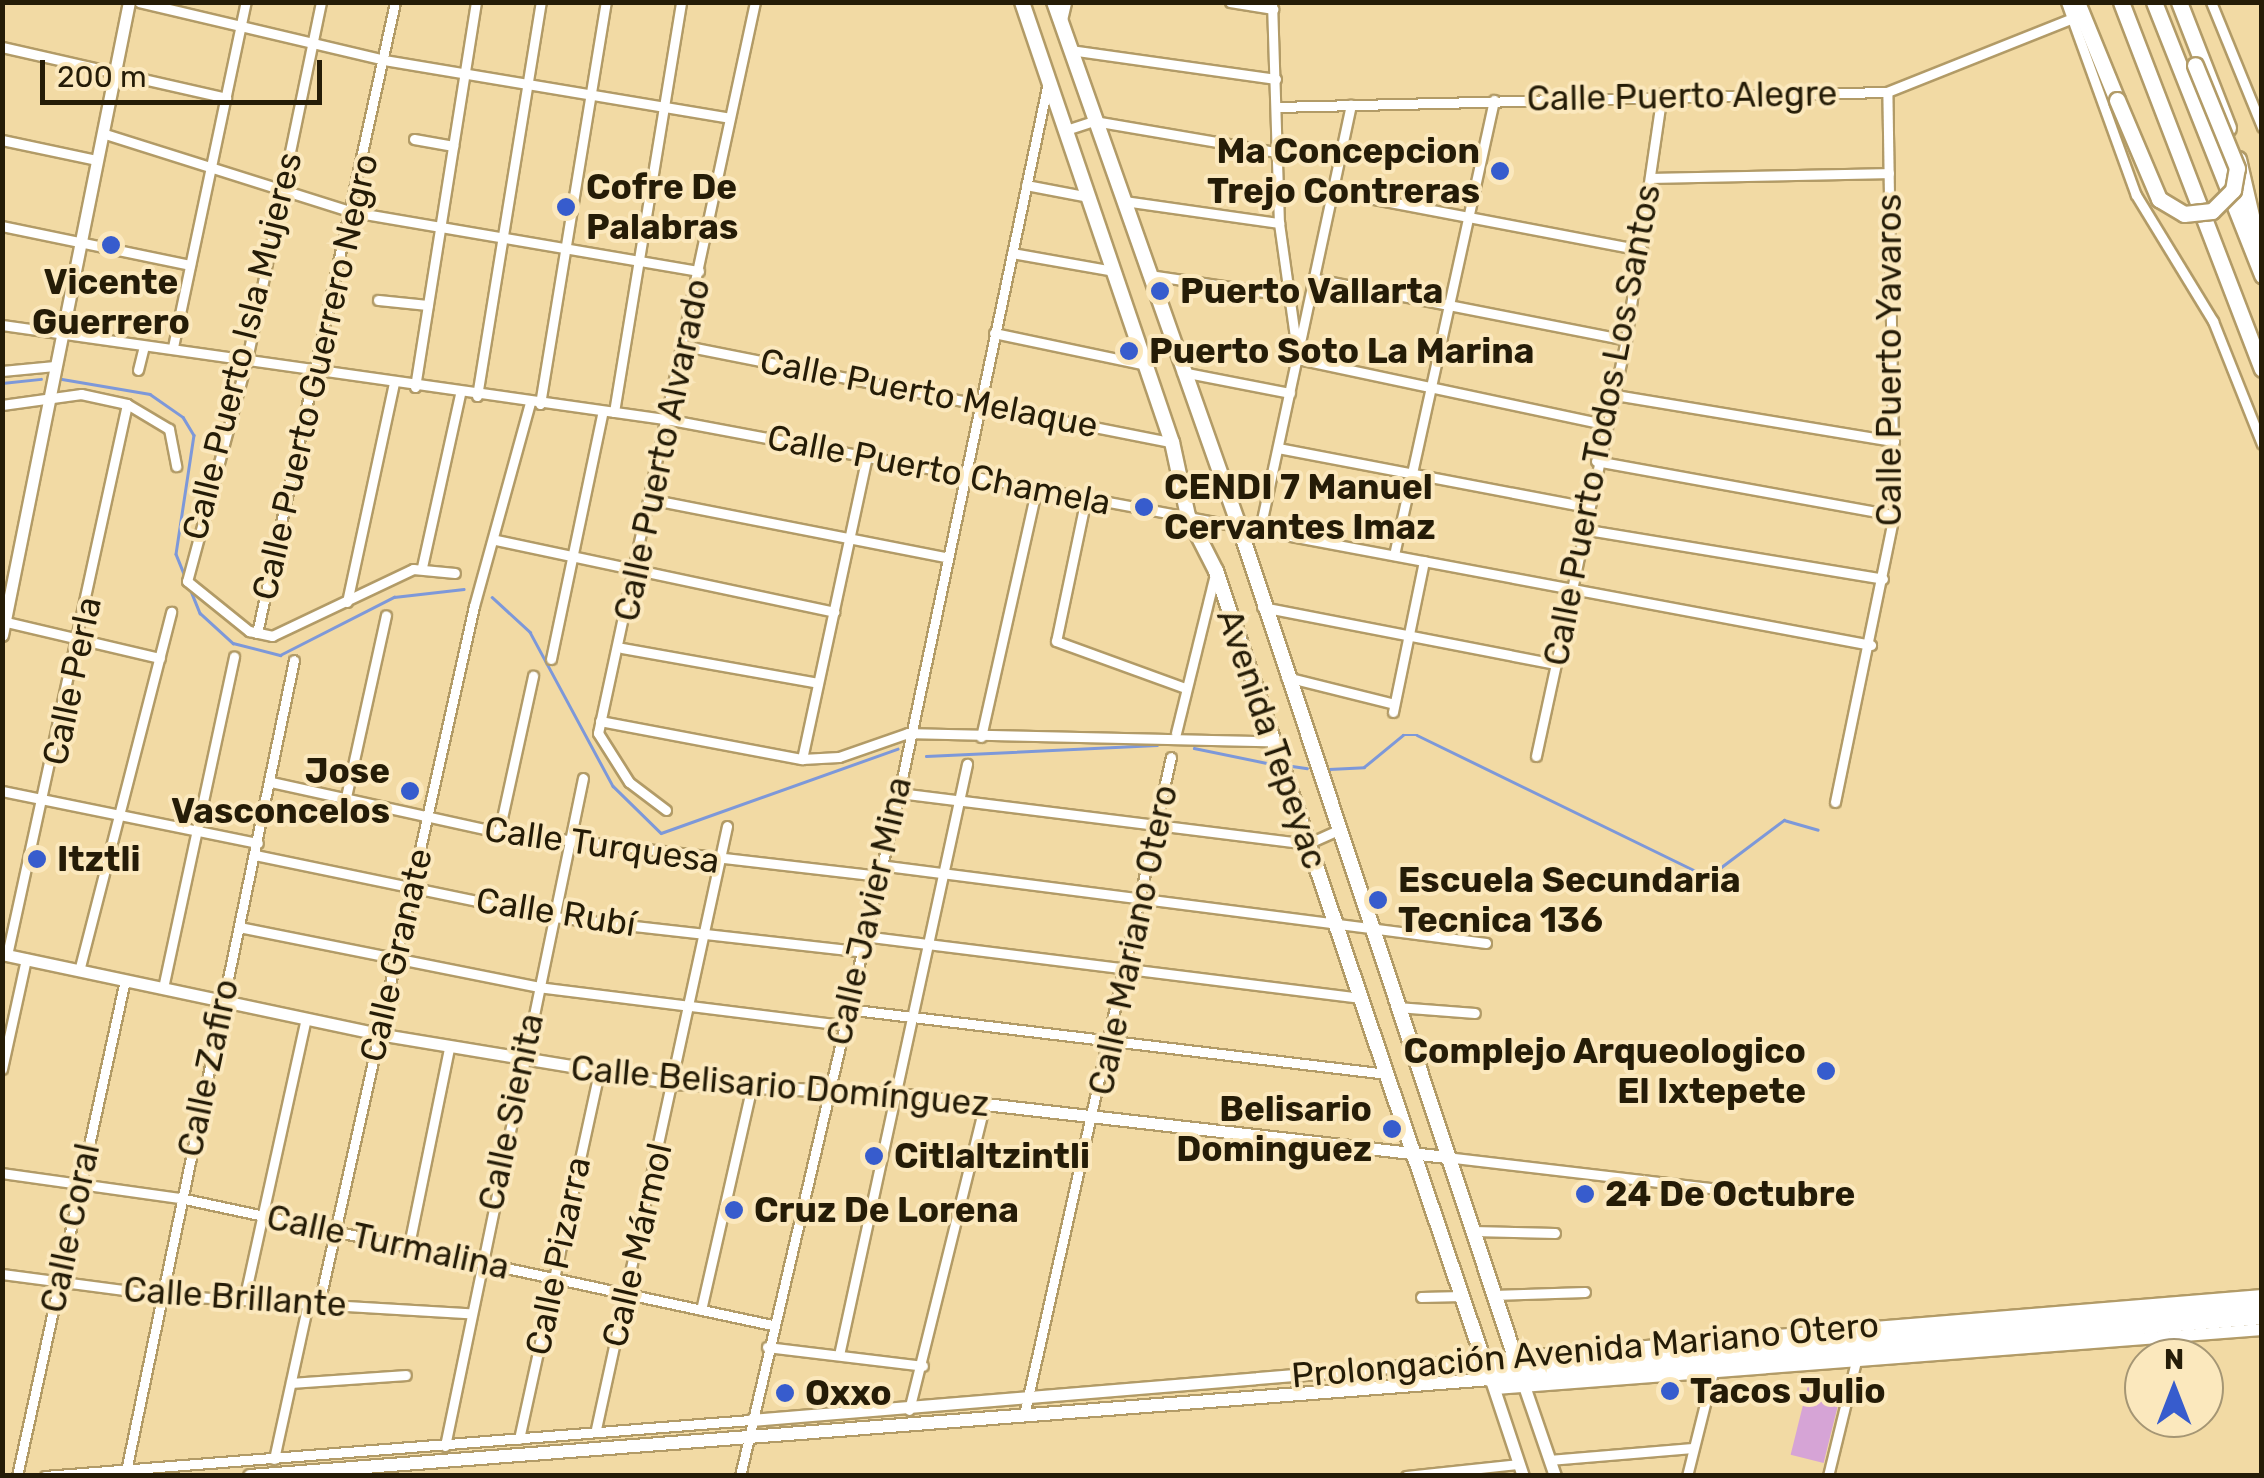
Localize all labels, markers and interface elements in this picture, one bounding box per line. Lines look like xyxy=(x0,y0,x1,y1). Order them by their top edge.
scale bar xyxy=(45,40,328,102)
text: 200 m xyxy=(57,59,147,95)
street label: Calle Puerto Alegre xyxy=(1526,72,1838,120)
place label: Ma Concepcion Trejo Contreras xyxy=(1207,130,1480,212)
street label: Calle Puerto Isla Mujeres xyxy=(173,148,311,544)
street label: Calle Puerto Guerrero Negro xyxy=(243,150,387,604)
marker: Ma Concepcion Trejo Contreras xyxy=(1489,160,1511,182)
place label: Cofre De Palabras xyxy=(586,166,738,248)
street label: Calle Puerto Todos Los Santos xyxy=(1535,180,1669,670)
street label: Calle Puerto Yavaros xyxy=(1868,193,1910,527)
marker: Cofre De Palabras xyxy=(555,196,577,218)
marker: Vicente Guerrero xyxy=(100,234,122,256)
place label: Vicente Guerrero xyxy=(32,261,190,343)
place label: Puerto Vallarta xyxy=(1180,270,1444,312)
street label: Calle Puerto Alvarado xyxy=(605,275,719,625)
marker: Puerto Vallarta xyxy=(1149,280,1171,302)
place label: Puerto Soto La Marina xyxy=(1149,330,1534,372)
street label: Calle Puerto Melaque xyxy=(756,340,1102,446)
marker: Puerto Soto La Marina xyxy=(1118,340,1140,362)
street label: Calle Puerto Chamela xyxy=(764,416,1114,524)
place label: CENDI 7 Manuel Cervantes Imaz xyxy=(1164,466,1436,548)
marker: CENDI 7 Manuel Cervantes Imaz xyxy=(1133,496,1155,518)
street label: Calle Perla xyxy=(34,593,110,769)
street label: Avenida Tepeyac xyxy=(1208,603,1336,875)
place label: Jose Vasconcelos xyxy=(171,750,390,832)
street label: Calle Javier Mina xyxy=(818,772,920,1050)
marker: Jose Vasconcelos xyxy=(399,780,421,802)
street label: Calle Mariano Otero xyxy=(1080,781,1186,1099)
street label: Calle Turquesa xyxy=(481,808,723,882)
place label: Itztli xyxy=(57,838,140,880)
street label: Calle Granate xyxy=(351,844,441,1066)
marker: Itztli xyxy=(26,848,48,870)
place label: Escuela Secundaria Tecnica 136 xyxy=(1398,859,1741,941)
street label: Calle Rubí xyxy=(473,879,639,945)
marker: Escuela Secundaria Tecnica 136 xyxy=(1367,889,1389,911)
street label: Calle Zafiro xyxy=(169,975,247,1161)
street label: Calle Sienita xyxy=(470,1010,552,1214)
place label: Complejo Arqueologico El Ixtepete xyxy=(1403,1030,1806,1112)
street label: Calle Belisario Domínguez xyxy=(569,1047,991,1125)
marker: Complejo Arqueologico El Ixtepete xyxy=(1815,1060,1837,1082)
place label: Belisario Dominguez xyxy=(1176,1088,1372,1170)
marker: Belisario Dominguez xyxy=(1381,1118,1403,1140)
place label: Citlaltzintli xyxy=(894,1135,1090,1177)
street label: Calle Coral xyxy=(32,1139,108,1317)
street label: Calle Mármol xyxy=(593,1139,681,1351)
marker: Citlaltzintli xyxy=(863,1145,885,1167)
street label: Calle Pizarra xyxy=(517,1153,599,1359)
place label: 24 De Octubre xyxy=(1605,1173,1855,1215)
marker: 24 De Octubre xyxy=(1574,1183,1596,1205)
place label: Cruz De Lorena xyxy=(754,1189,1019,1231)
street label: Calle Turmalina xyxy=(263,1196,513,1288)
marker: Cruz De Lorena xyxy=(723,1199,745,1221)
street label: Calle Brillante xyxy=(122,1268,348,1326)
street label: Prolongación Avenida Mariano Otero xyxy=(1289,1303,1881,1397)
north arrow xyxy=(2124,1338,2224,1438)
text: N xyxy=(2164,1343,2184,1376)
place label: Tacos Julio xyxy=(1690,1370,1886,1412)
place label: Oxxo xyxy=(805,1372,892,1414)
marker: Tacos Julio xyxy=(1659,1380,1681,1402)
marker: Oxxo xyxy=(774,1382,796,1404)

